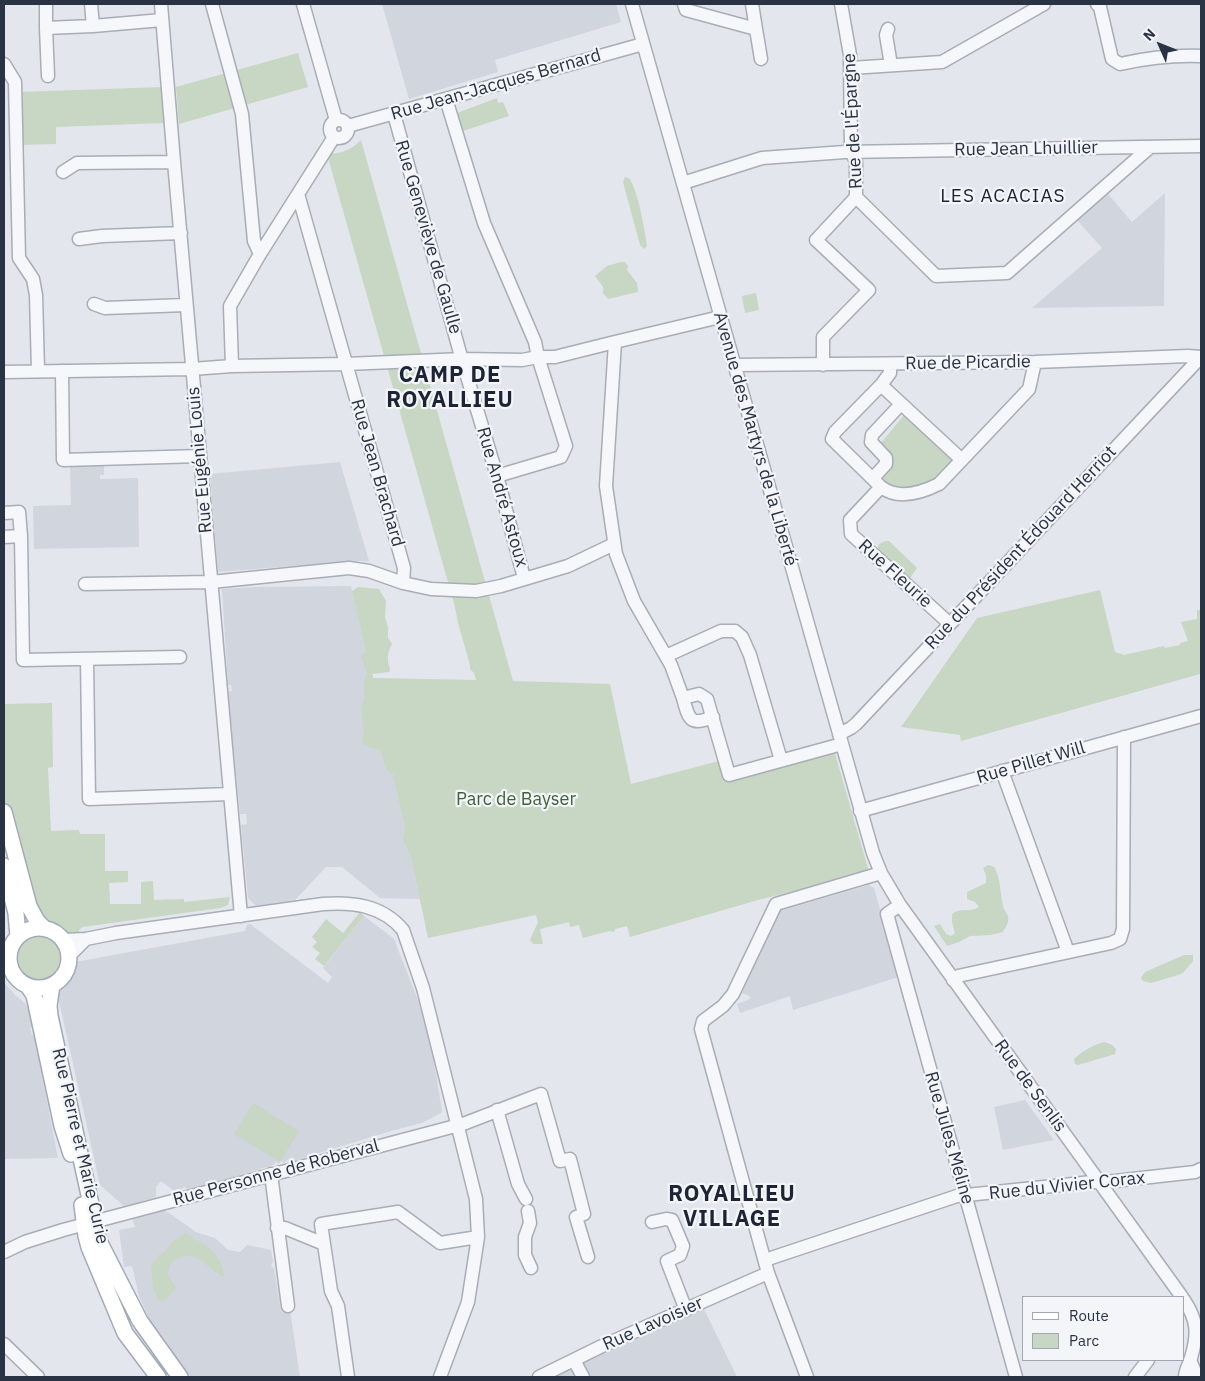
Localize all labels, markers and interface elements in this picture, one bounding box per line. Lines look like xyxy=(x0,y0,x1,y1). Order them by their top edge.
north arrow xyxy=(1135,20,1185,70)
text: N xyxy=(1139,25,1159,44)
street label: Rue Jean-Jacques Bernard xyxy=(388,45,604,125)
street label: Rue de l'Épargne xyxy=(839,53,867,189)
street label: Rue Jean Lhuillier xyxy=(954,137,1098,161)
street label: Rue Geneviève de Gaulle xyxy=(390,138,466,336)
district label: LES ACACIAS xyxy=(939,186,1067,208)
street label: Avenue des Martyrs de la Liberté xyxy=(708,309,802,569)
street label: Rue de Picardie xyxy=(905,351,1031,375)
district label: CAMP DE ROYALLIEU xyxy=(385,363,515,414)
street label: Rue Eugénie Louis xyxy=(183,386,217,534)
street label: Rue Jean Brachard xyxy=(346,397,408,549)
street label: Rue André Astoux xyxy=(472,425,532,569)
street label: Rue du Président Édouard Herriot xyxy=(921,442,1121,654)
street label: Rue Fleurie xyxy=(854,535,936,613)
street label: Rue Pillet Will xyxy=(974,737,1088,789)
park label: Parc de Bayser xyxy=(456,789,576,811)
street label: Rue de Senlis xyxy=(989,1035,1071,1137)
street label: Rue Pierre et Marie Curie xyxy=(47,1046,113,1246)
street label: Rue Jules Méline xyxy=(920,1069,978,1207)
street label: Rue Personne de Roberval xyxy=(171,1135,381,1211)
street label: Rue du Vivier Corax xyxy=(988,1167,1146,1205)
district label: ROYALLIEU VILLAGE xyxy=(667,1182,797,1234)
street label: Rue Lavoisier xyxy=(600,1292,706,1356)
legend xyxy=(1022,1296,1185,1361)
text: Route xyxy=(1069,1306,1109,1325)
text: Parc xyxy=(1069,1331,1099,1350)

